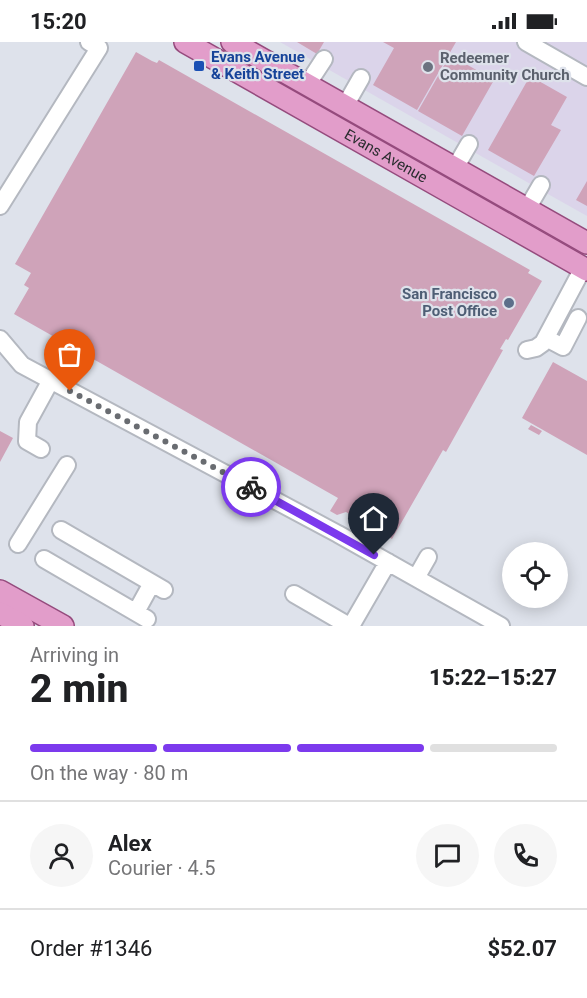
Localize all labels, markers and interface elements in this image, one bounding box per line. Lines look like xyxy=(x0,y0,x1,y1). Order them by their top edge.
text: 15:20 xyxy=(30,9,87,34)
place label: Evans Avenue & Keith Street xyxy=(211,48,305,83)
place label: Redeemer Community Church xyxy=(440,49,570,84)
marker: Evans Avenue & Keith Street xyxy=(192,59,206,73)
marker: Redeemer Community Church xyxy=(421,60,435,74)
street label: Evans Avenue xyxy=(341,125,431,187)
place label: San Francisco Post Office xyxy=(402,285,497,320)
marker: San Francisco Post Office xyxy=(502,296,516,310)
pin xyxy=(44,329,95,391)
icon: bag xyxy=(53,338,86,371)
courier xyxy=(221,457,281,517)
icon: bike xyxy=(235,471,268,504)
pin xyxy=(348,493,399,555)
icon: home xyxy=(357,502,390,535)
map controls xyxy=(502,542,568,608)
button: locate xyxy=(502,542,568,608)
text: Arriving in xyxy=(30,643,119,667)
text: 15:22–15:27 xyxy=(429,665,557,690)
text: 2 min xyxy=(30,666,128,712)
text: On the way · 80 m xyxy=(30,761,188,785)
button: person xyxy=(30,824,93,887)
button: chat xyxy=(416,824,479,887)
button: phone xyxy=(494,824,557,887)
text: Alex xyxy=(108,831,152,856)
text: Courier · 4.5 xyxy=(108,856,215,880)
text: Order #1346 xyxy=(30,936,152,961)
text: $52.07 xyxy=(488,936,557,961)

